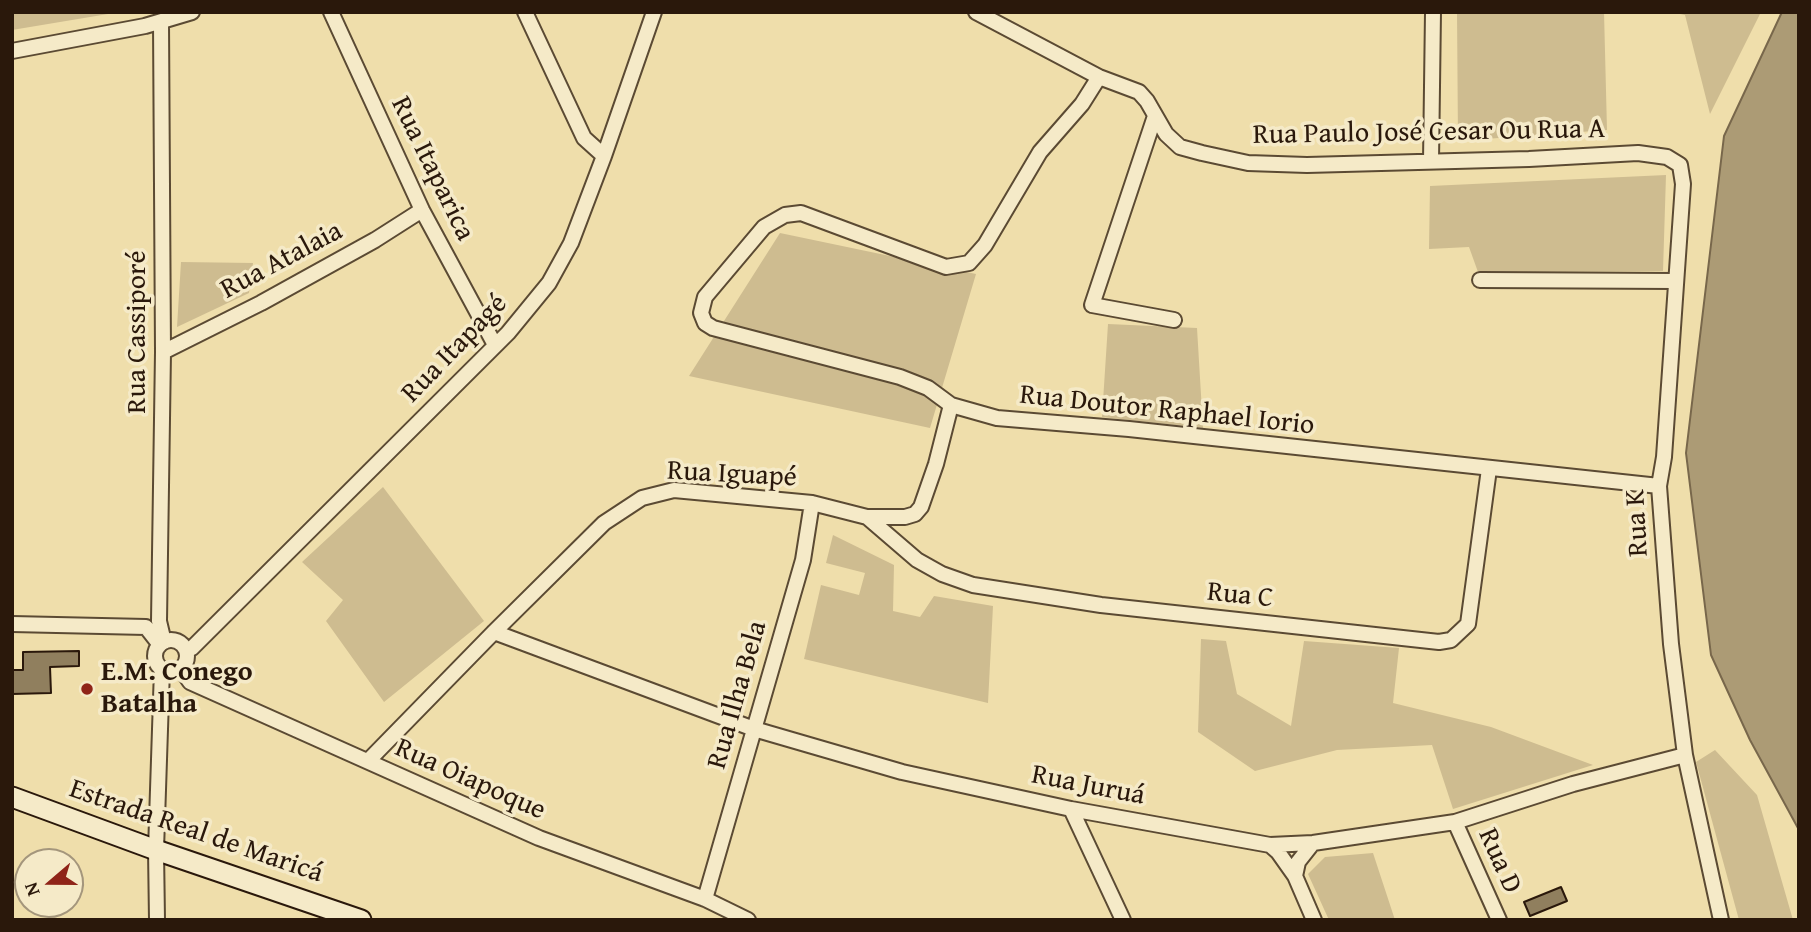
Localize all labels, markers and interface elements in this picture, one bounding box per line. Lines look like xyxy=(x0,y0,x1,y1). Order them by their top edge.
street label: Rua Itaparica xyxy=(383,92,481,246)
street label: Rua Paulo José Cesar Ou Rua A xyxy=(1253,113,1605,153)
street label: Rua Atalaia xyxy=(215,215,349,307)
street label: Rua Cassiporé xyxy=(121,250,155,414)
street label: Rua Itapagé xyxy=(395,288,515,410)
street label: Rua Doutor Raphael Iorio xyxy=(1018,379,1316,443)
street label: Rua Iguapé xyxy=(666,455,798,495)
street label: Rua K xyxy=(1619,489,1657,557)
street label: Rua C xyxy=(1205,576,1275,616)
street label: Rua Ilha Bela xyxy=(701,617,775,773)
place label: E.M. Conego Batalha xyxy=(101,656,253,722)
marker: E.M. Conego Batalha xyxy=(79,681,95,697)
street label: Rua Oiapoque xyxy=(390,732,550,828)
street label: Rua Juruá xyxy=(1029,759,1147,813)
street label: Estrada Real de Maricá xyxy=(65,773,327,891)
street label: Rua D xyxy=(1470,823,1528,899)
north arrow xyxy=(14,848,84,918)
text: N xyxy=(16,879,46,900)

